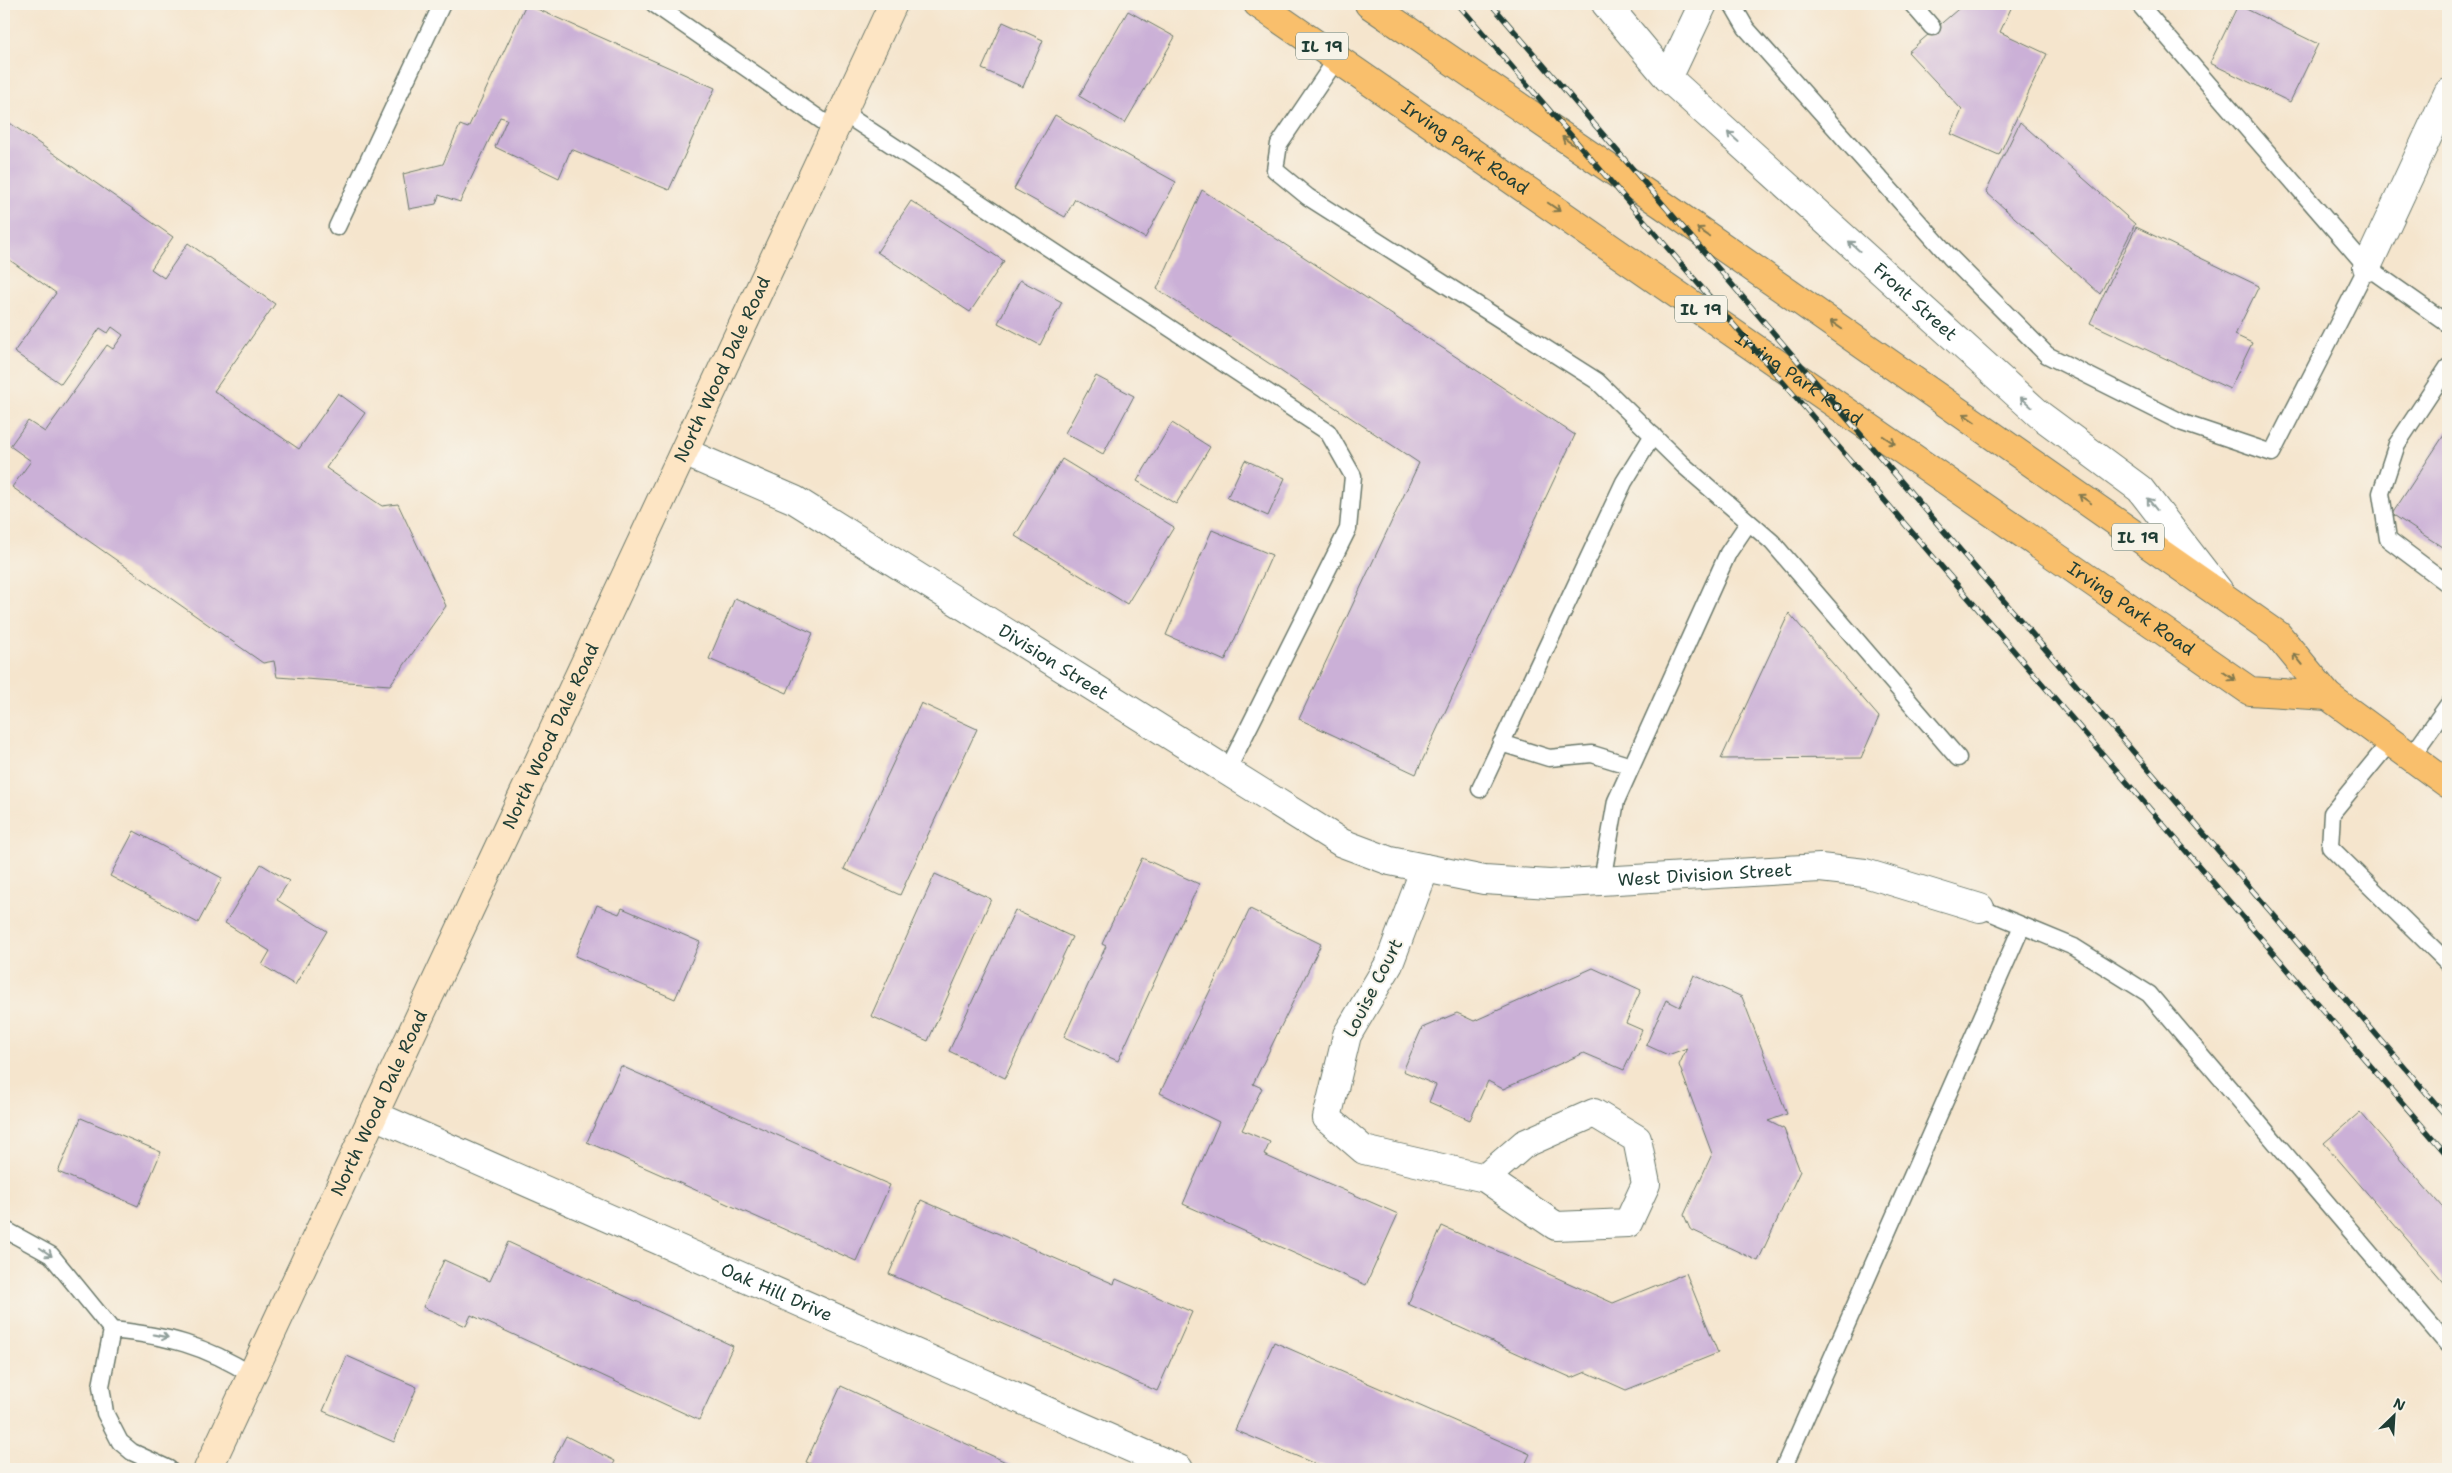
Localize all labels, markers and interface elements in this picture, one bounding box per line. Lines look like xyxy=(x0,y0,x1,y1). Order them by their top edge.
road number: IL 19 xyxy=(1296,32,1348,59)
street label: Irving Park Road xyxy=(1397,95,1534,200)
one-way arrow xyxy=(1727,131,1740,143)
one-way arrow xyxy=(1562,136,1576,146)
one-way arrow xyxy=(1547,202,1561,212)
one-way arrow xyxy=(1696,227,1710,237)
one-way arrow xyxy=(1847,240,1860,252)
street label: Front Street xyxy=(1868,258,1962,346)
street label: North Wood Dale Road xyxy=(668,272,776,466)
road number: IL 19 xyxy=(1675,296,1727,322)
one-way arrow xyxy=(1829,320,1843,330)
street label: Irving Park Road xyxy=(1730,326,1868,431)
one-way arrow xyxy=(2019,396,2032,408)
one-way arrow xyxy=(1962,413,1976,423)
one-way arrow xyxy=(1882,435,1896,445)
one-way arrow xyxy=(2078,494,2092,504)
one-way arrow xyxy=(2146,498,2157,511)
road number: IL 19 xyxy=(2112,524,2164,550)
street label: Irving Park Road xyxy=(2062,556,2200,661)
street label: Division Street xyxy=(994,619,1113,706)
street label: North Wood Dale Road xyxy=(497,639,604,833)
one-way arrow xyxy=(2292,652,2303,665)
one-way arrow xyxy=(2222,671,2236,681)
street label: West Division Street xyxy=(1617,858,1793,892)
street label: Louise Court xyxy=(1338,934,1408,1042)
street label: North Wood Dale Road xyxy=(325,1006,433,1200)
one-way arrow xyxy=(39,1247,53,1258)
street label: Oak Hill Drive xyxy=(717,1257,836,1327)
one-way arrow xyxy=(152,1332,168,1342)
north arrow xyxy=(2370,1390,2420,1440)
text: N xyxy=(2391,1394,2408,1415)

